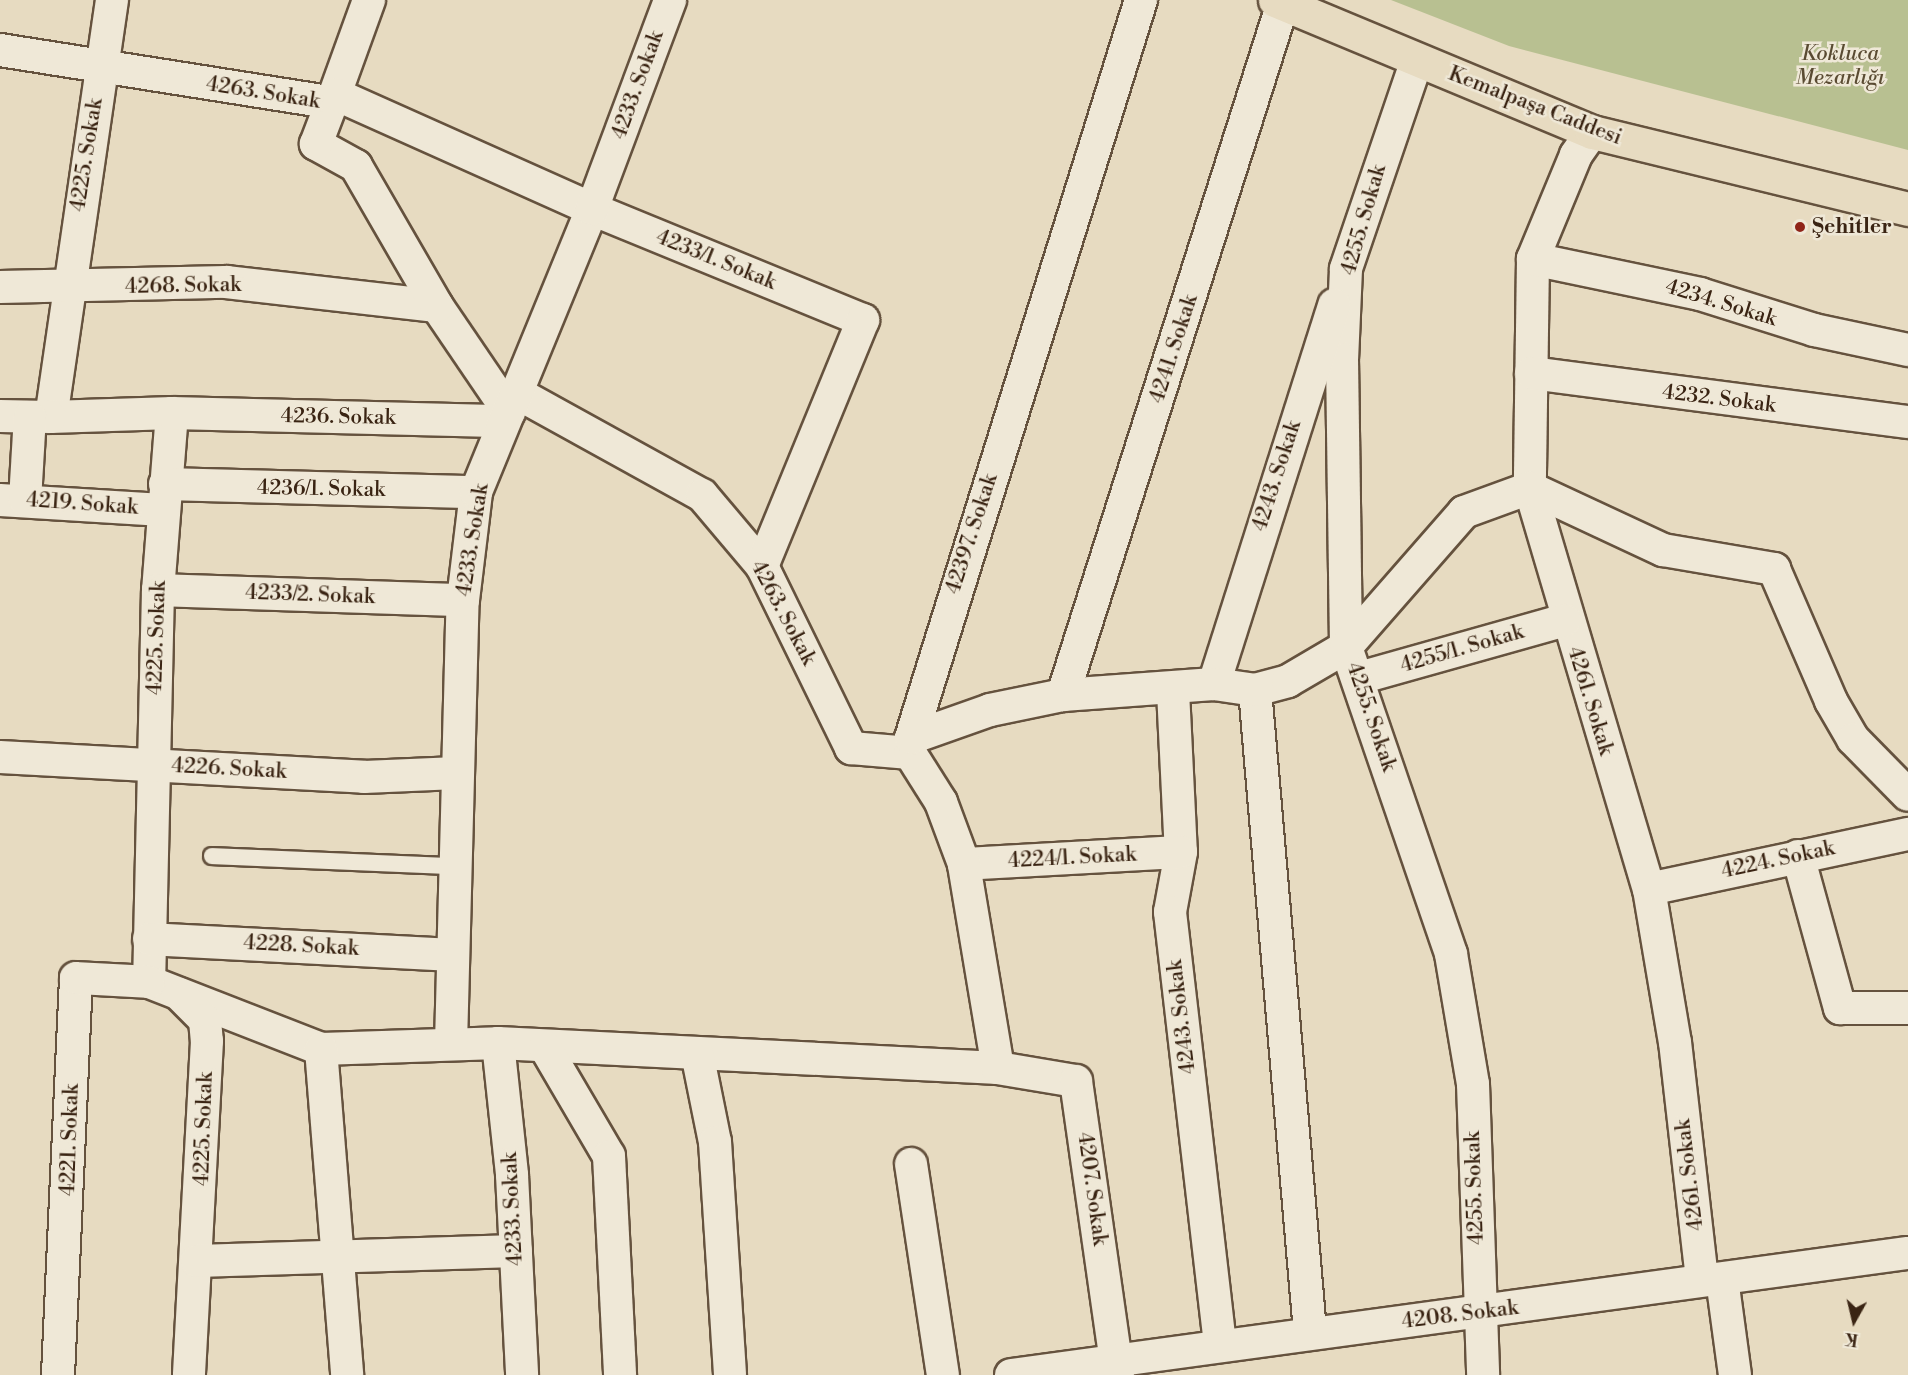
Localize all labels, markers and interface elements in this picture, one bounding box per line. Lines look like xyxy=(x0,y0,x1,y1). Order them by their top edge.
street label: 4233. Sokak xyxy=(607,27,669,143)
park label: Kokluca Mezarlığı xyxy=(1795,41,1885,91)
street label: Kemalpaşa Caddesi xyxy=(1445,61,1625,151)
street label: 4263. Sokak xyxy=(204,72,322,114)
street label: 4225. Sokak xyxy=(66,97,108,213)
street label: 4255. Sokak xyxy=(1336,162,1392,278)
place label: Şehitler xyxy=(1812,214,1892,240)
marker: Şehitler xyxy=(1793,220,1807,234)
street label: 4233/1. Sokak xyxy=(652,224,780,296)
street label: 4268. Sokak xyxy=(125,272,241,300)
street label: 4234. Sokak xyxy=(1662,274,1780,332)
street label: 4241. Sokak xyxy=(1145,292,1203,406)
street label: 4232. Sokak xyxy=(1661,380,1777,418)
street label: 4236. Sokak xyxy=(280,403,396,431)
street label: 4243. Sokak xyxy=(1247,417,1307,535)
street label: 42397. Sokak xyxy=(941,471,1003,597)
street label: 4236/1. Sokak xyxy=(257,475,385,503)
street label: 4233. Sokak xyxy=(452,482,494,598)
street label: 4219. Sokak xyxy=(25,488,139,520)
street label: 4263. Sokak xyxy=(745,556,821,670)
street label: 4233/2. Sokak xyxy=(245,580,375,610)
street label: 4225. Sokak xyxy=(142,581,172,695)
street label: 4255/1. Sokak xyxy=(1397,619,1527,679)
street label: 4261. Sokak xyxy=(1562,644,1618,758)
street label: 4255. Sokak xyxy=(1341,659,1401,775)
street label: 4226. Sokak xyxy=(171,753,287,785)
street label: 4224. Sokak xyxy=(1719,836,1837,884)
street label: 4224/1. Sokak xyxy=(1007,842,1137,874)
street label: 4228. Sokak xyxy=(243,930,359,962)
street label: 4243. Sokak xyxy=(1162,958,1202,1076)
street label: 4225. Sokak xyxy=(189,1072,219,1186)
street label: 4221. Sokak xyxy=(55,1083,85,1197)
street label: 4261. Sokak xyxy=(1671,1118,1709,1232)
street label: 4207. Sokak xyxy=(1072,1131,1112,1247)
street label: 4255. Sokak xyxy=(1460,1131,1490,1245)
street label: 4233. Sokak xyxy=(497,1152,529,1266)
north arrow xyxy=(1824,1291,1884,1351)
street label: 4208. Sokak xyxy=(1400,1295,1520,1335)
text: K xyxy=(1844,1328,1859,1350)

